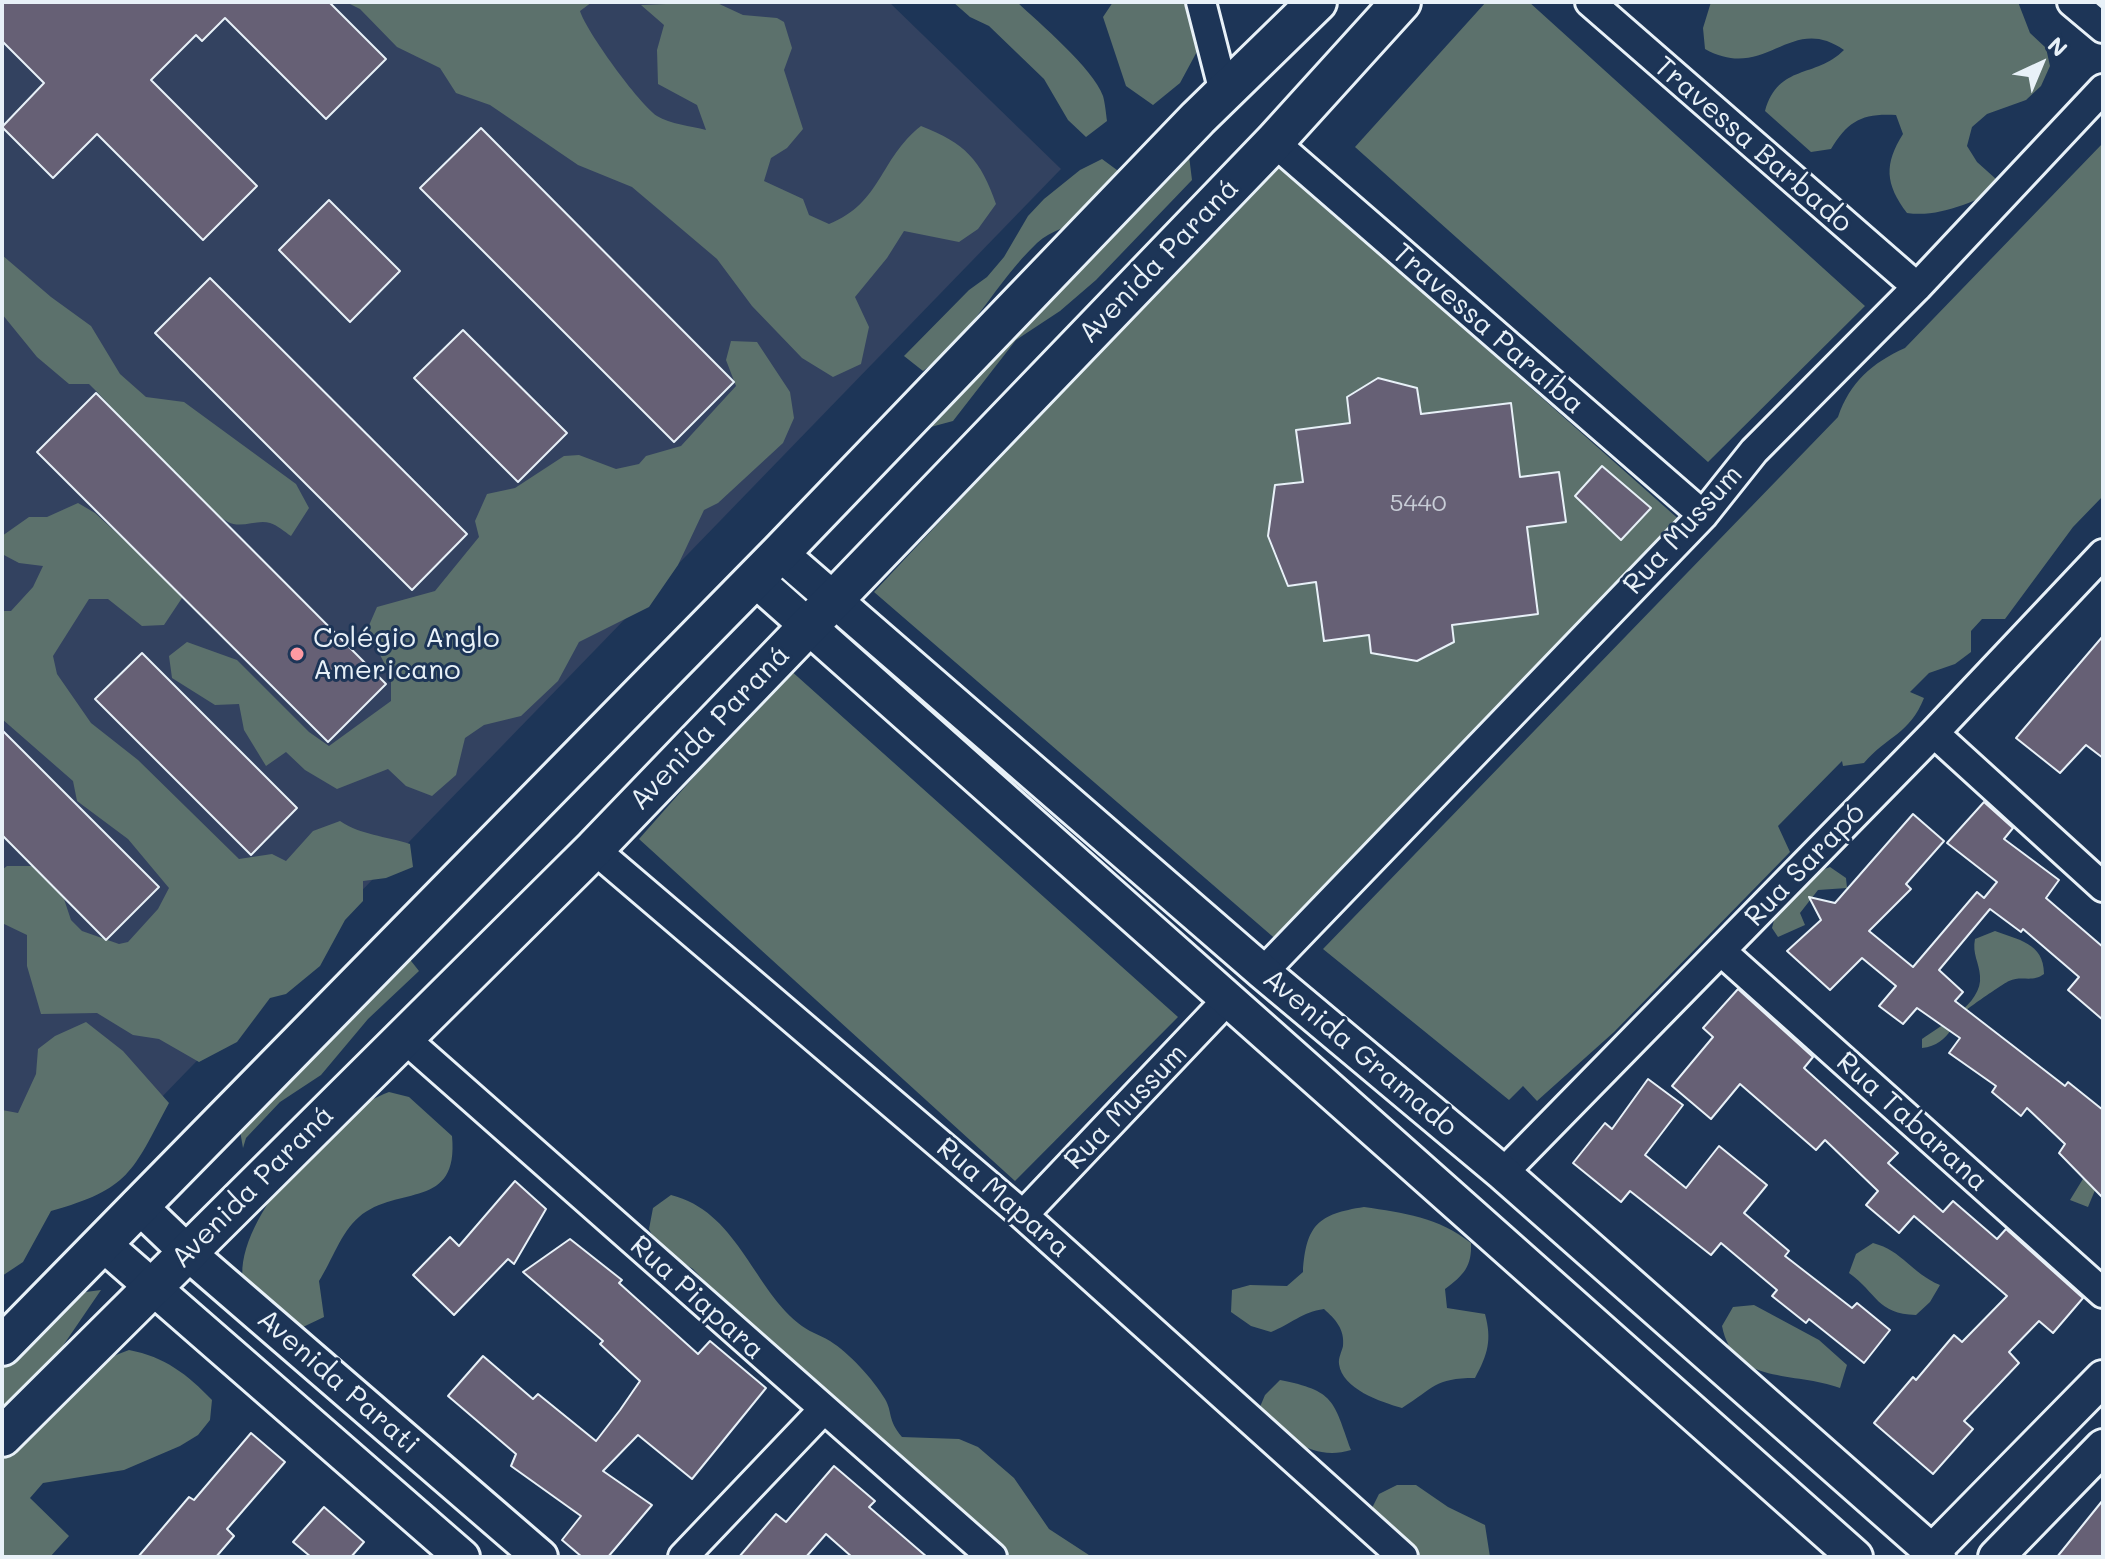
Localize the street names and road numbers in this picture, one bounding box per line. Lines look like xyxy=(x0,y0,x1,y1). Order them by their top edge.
street label: Travessa Barbado xyxy=(1647,50,1859,240)
street label: Avenida Paraná xyxy=(1072,172,1246,350)
street label: Travessa Paraíba xyxy=(1385,237,1591,421)
street label: Rua Mussum xyxy=(1616,459,1750,601)
street label: Avenida Paraná xyxy=(623,639,797,817)
street label: Rua Sarapó xyxy=(1738,796,1872,934)
street label: Avenida Gramado xyxy=(1256,962,1464,1144)
street label: Rua Mussum xyxy=(1058,1037,1194,1177)
street label: Rua Tabarana xyxy=(1829,1045,1995,1199)
street label: Avenida Paraná xyxy=(165,1099,341,1275)
street label: Rua Mapara xyxy=(929,1131,1077,1265)
street label: Rua Piapara xyxy=(623,1229,771,1367)
street label: Avenida Parati xyxy=(250,1302,426,1462)

